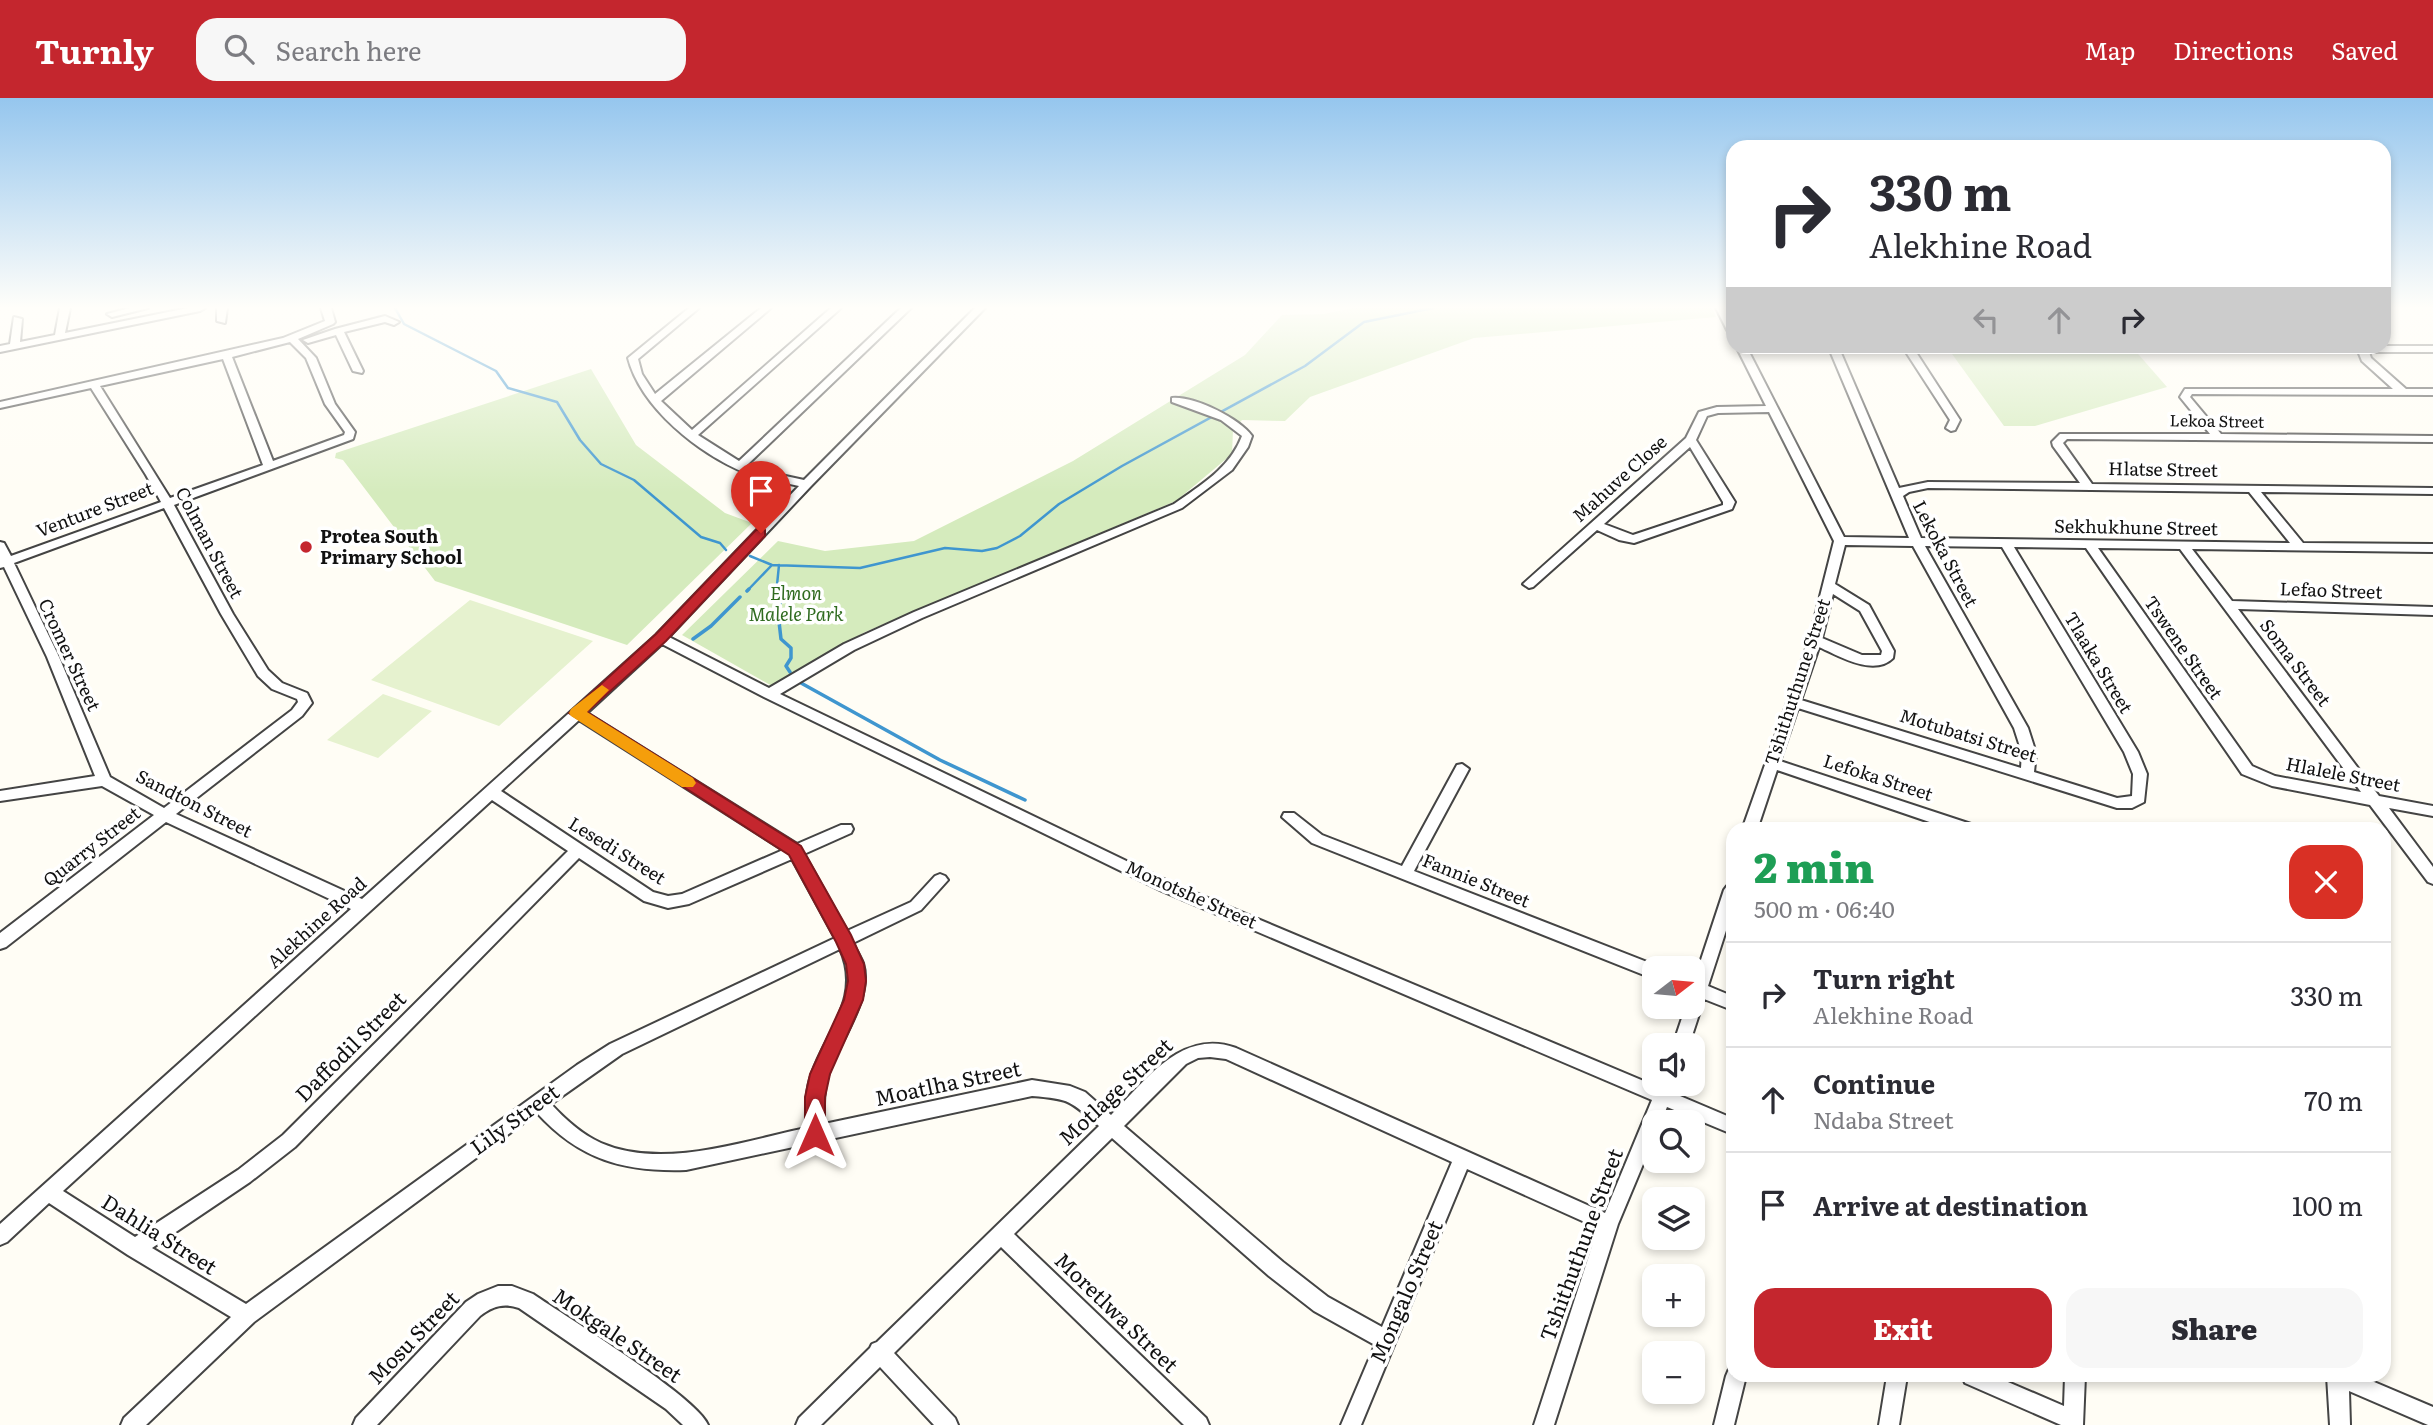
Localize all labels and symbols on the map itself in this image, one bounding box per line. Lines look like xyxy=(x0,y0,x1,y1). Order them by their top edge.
street label: Lekoa Street xyxy=(2169,407,2265,433)
street label: Mahuve Close xyxy=(1566,428,1672,528)
street label: Hlatse Street xyxy=(2108,454,2219,483)
pin xyxy=(731,461,791,533)
street label: Venture Street xyxy=(32,474,158,543)
street label: Colman Street xyxy=(170,482,251,603)
street label: Lekoka Street xyxy=(1907,495,1986,612)
street label: Sekhukhune Street xyxy=(2054,512,2219,541)
place label: Protea South Primary School xyxy=(320,522,463,570)
marker: Protea South Primary School xyxy=(298,539,314,555)
street label: Lefao Street xyxy=(2279,574,2384,605)
park label: Elmon Malele Park xyxy=(748,579,844,627)
street label: Tswene Street xyxy=(2138,590,2230,705)
street label: Cromer Street xyxy=(32,594,109,716)
street label: Tshithuthune Street xyxy=(1757,594,1837,768)
street label: Tlaaka Street xyxy=(2058,606,2141,719)
street label: Soma Street xyxy=(2254,613,2339,712)
street label: Motubatsi Street xyxy=(1896,701,2041,768)
street label: Lefoka Street xyxy=(1820,746,1937,807)
street label: Hlalele Street xyxy=(2284,749,2404,798)
street label: Sandton Street xyxy=(132,762,258,844)
street label: Quarry Street xyxy=(37,799,146,893)
street label: Lesedi Street xyxy=(564,809,672,891)
street label: Fannie Street xyxy=(1419,846,1535,914)
street label: Monotshe Street xyxy=(1122,853,1262,935)
street label: Alekhine Road xyxy=(260,870,372,974)
north arrow xyxy=(1642,956,1704,1018)
street label: Daffodil Street xyxy=(287,982,412,1108)
street label: Motlage Street xyxy=(1050,1029,1179,1151)
street label: Moatlha Street xyxy=(872,1051,1024,1112)
street label: Lily Street xyxy=(463,1075,565,1161)
position arrow xyxy=(778,1098,852,1172)
street label: Tshithuthune Street xyxy=(1530,1143,1629,1345)
street label: Dahlia Street xyxy=(97,1185,224,1281)
street label: Mongalo Street xyxy=(1361,1214,1449,1367)
street label: Moretlwa Street xyxy=(1049,1244,1187,1379)
street label: Mokgale Street xyxy=(547,1279,690,1389)
street label: Mosu Street xyxy=(360,1282,465,1390)

